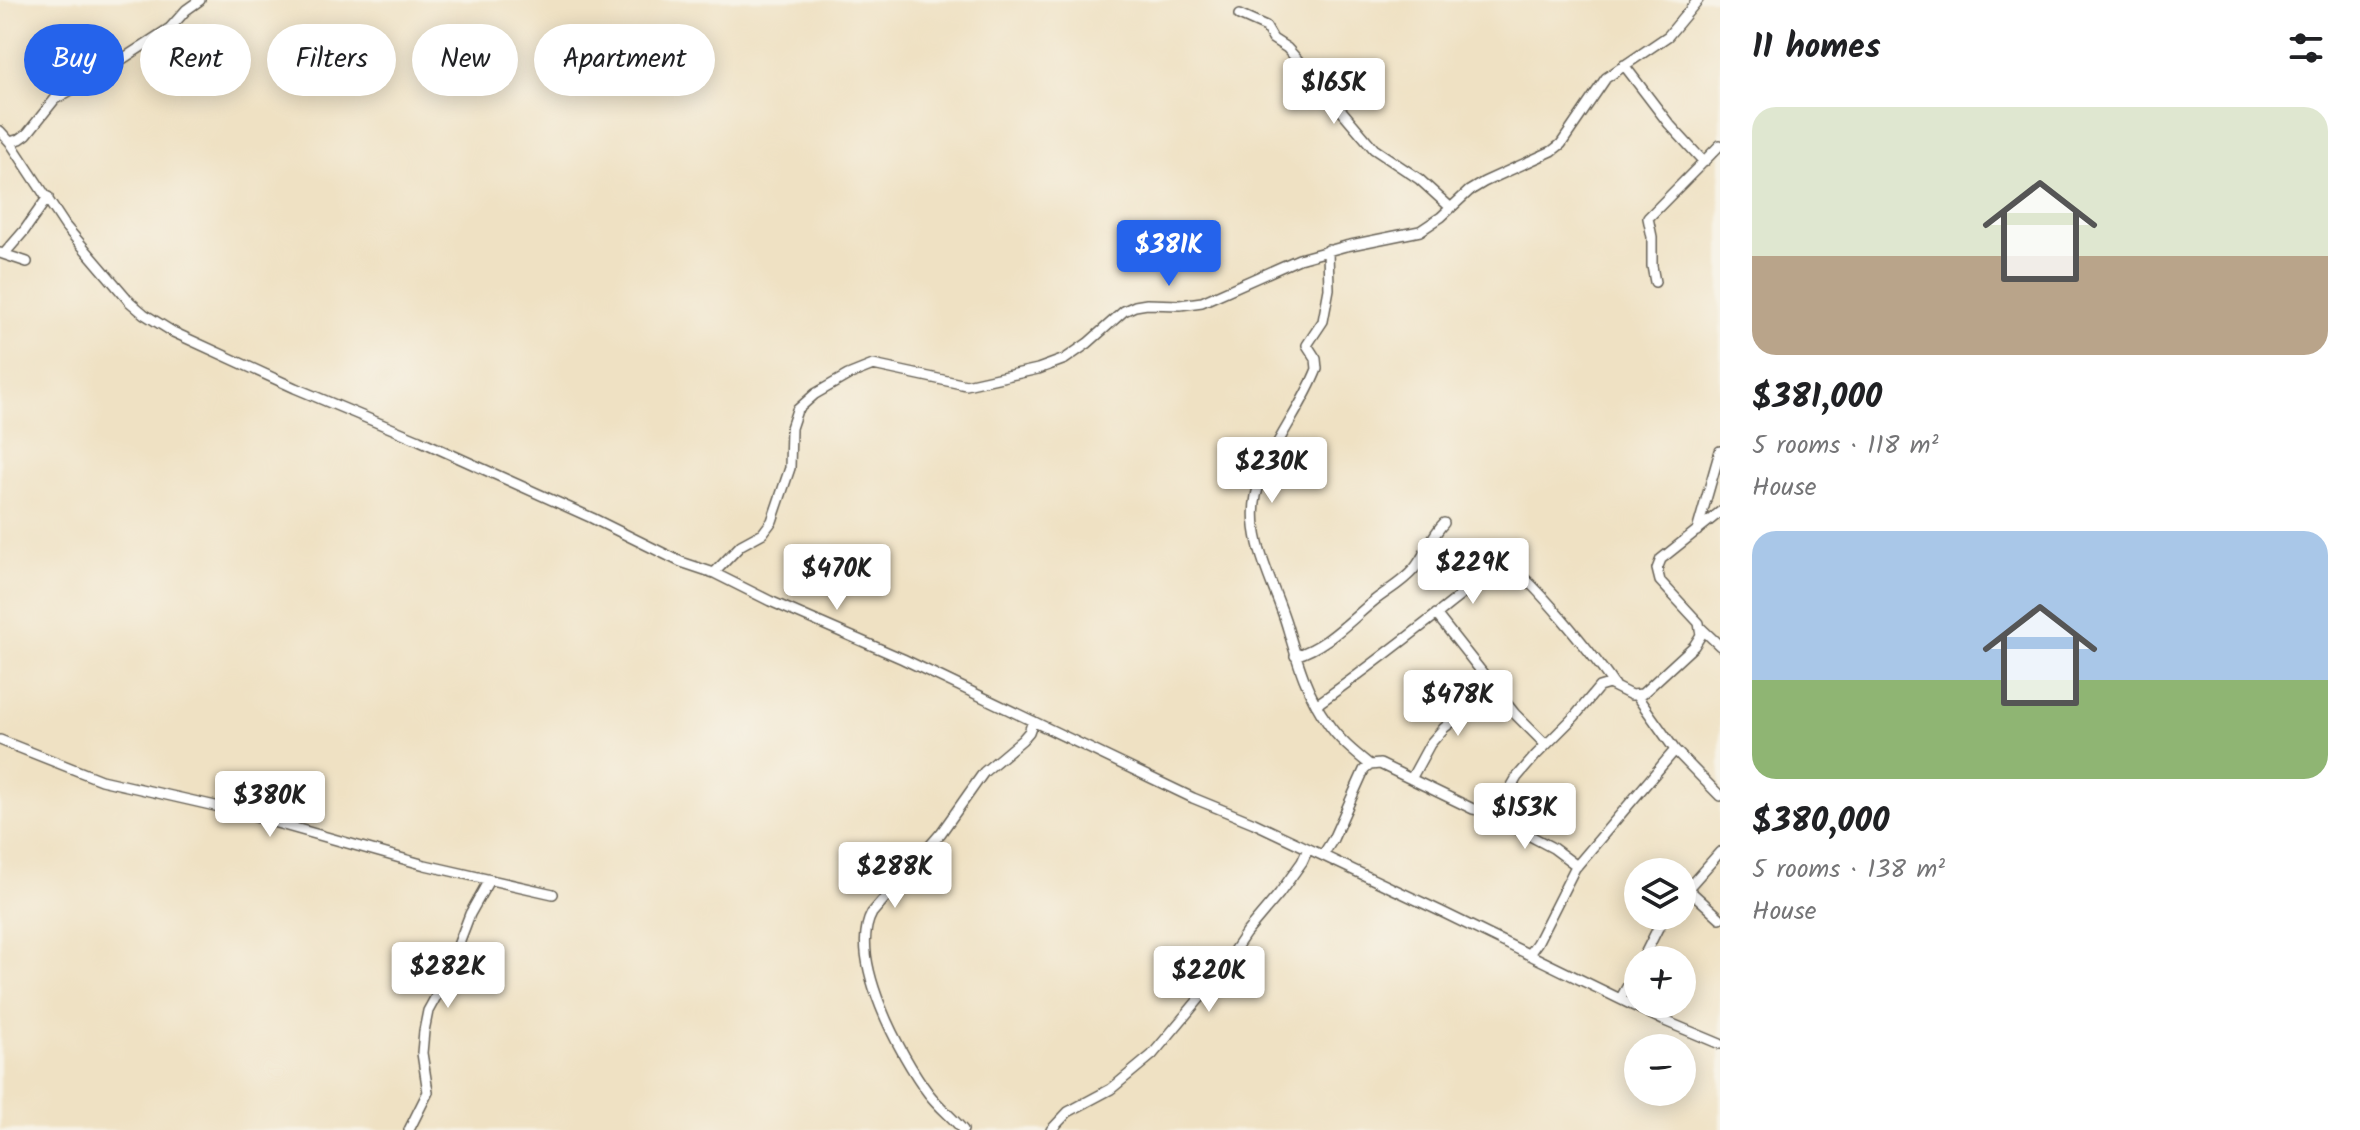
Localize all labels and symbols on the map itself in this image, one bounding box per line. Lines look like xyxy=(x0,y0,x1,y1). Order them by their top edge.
pin: $165K xyxy=(1278,58,1390,126)
pin: $381K xyxy=(1113,220,1225,288)
pin: $230K xyxy=(1216,437,1328,505)
pin: $229K xyxy=(1417,538,1529,606)
pin: $470K xyxy=(781,544,893,612)
pin: $478K xyxy=(1402,670,1514,738)
pin: $380K xyxy=(214,771,326,839)
pin: $153K xyxy=(1469,783,1581,851)
pin: $288K xyxy=(839,842,951,910)
pin: $282K xyxy=(392,942,504,1010)
pin: $220K xyxy=(1153,946,1265,1014)

